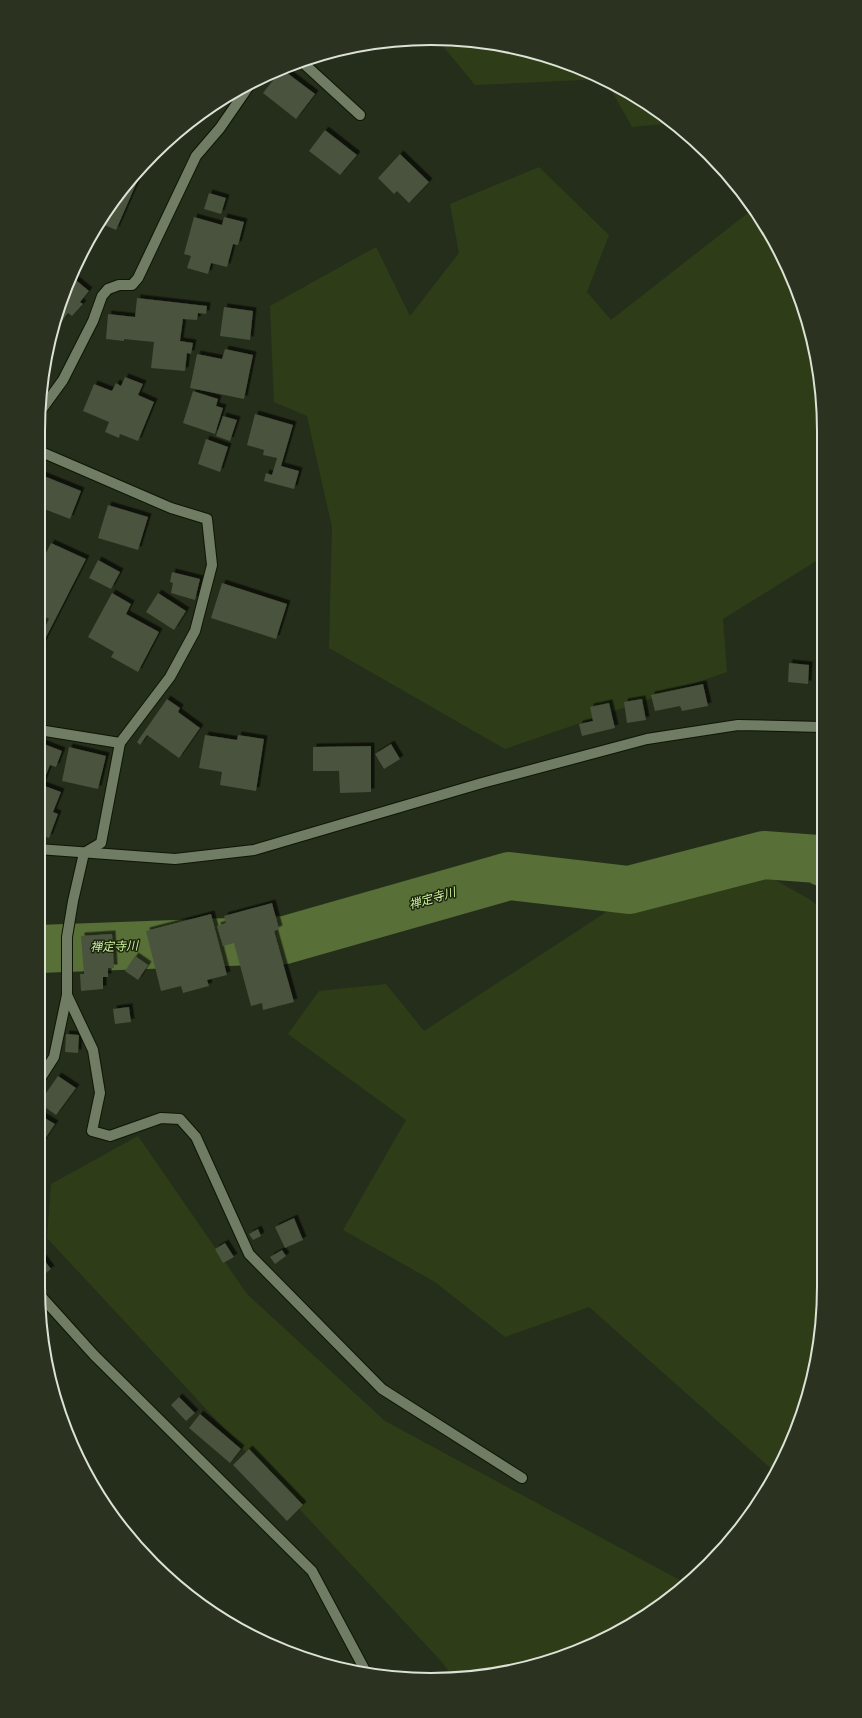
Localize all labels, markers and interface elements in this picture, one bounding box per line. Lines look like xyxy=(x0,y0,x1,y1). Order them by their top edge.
water label: 禅定寺川 xyxy=(407,884,459,912)
water label: 禅定寺川 xyxy=(90,938,140,954)

